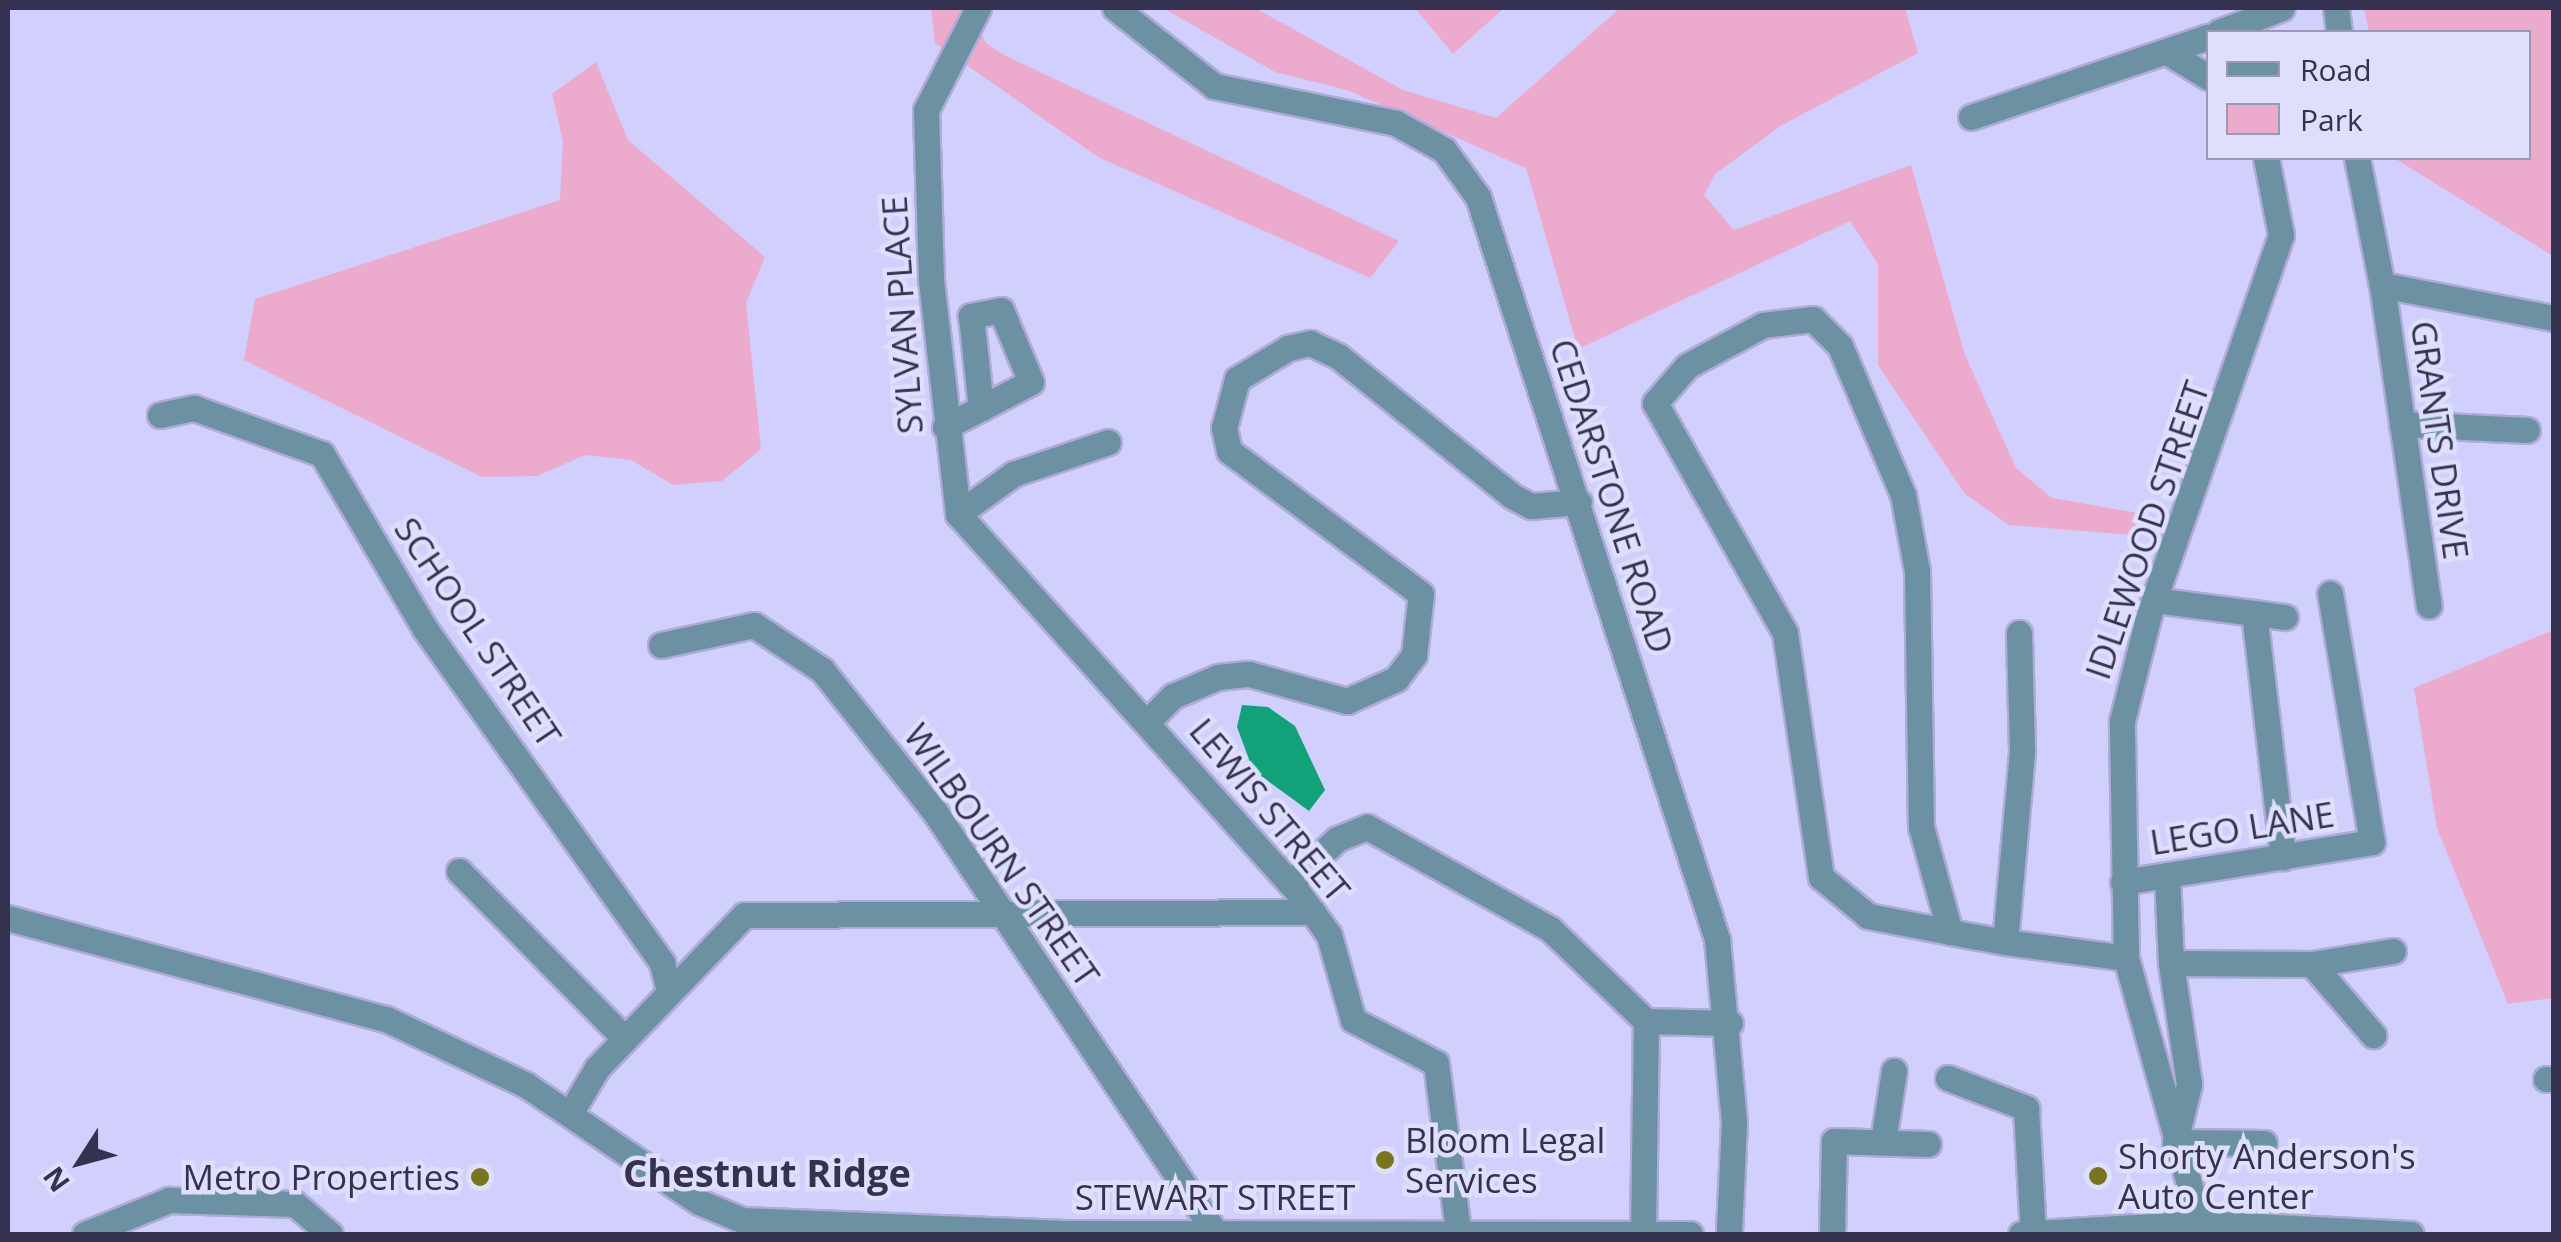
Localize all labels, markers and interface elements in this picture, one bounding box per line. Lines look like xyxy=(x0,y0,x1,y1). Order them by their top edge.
legend xyxy=(2206,30,2531,160)
text: Road xyxy=(2300,49,2372,90)
text: Park xyxy=(2300,99,2363,140)
street label: SYLVAN PLACE xyxy=(873,195,931,435)
street label: GRANTS DRIVE xyxy=(2402,318,2478,562)
street label: CEDARSTONE ROAD xyxy=(1541,334,1683,658)
street label: IDLEWOOD STREET xyxy=(2076,375,2218,685)
street label: SCHOOL STREET xyxy=(386,510,570,754)
street label: LEWIS STREET xyxy=(1181,710,1359,910)
street label: WILBOURN STREET xyxy=(896,716,1108,994)
street label: LEGO LANE xyxy=(2147,793,2337,863)
north arrow xyxy=(30,1112,130,1212)
place label: Bloom Legal Services xyxy=(1405,1119,1605,1201)
place label: Shorty Anderson's Auto Center xyxy=(2118,1135,2416,1217)
marker: Bloom Legal Services xyxy=(1374,1149,1396,1171)
district label: Chestnut Ridge xyxy=(623,1150,911,1196)
place label: Metro Properties xyxy=(183,1156,460,1198)
text: N xyxy=(34,1159,78,1200)
marker: Shorty Anderson's Auto Center xyxy=(2087,1165,2109,1187)
marker: Metro Properties xyxy=(469,1166,491,1188)
street label: STEWART STREET xyxy=(1075,1176,1355,1218)

